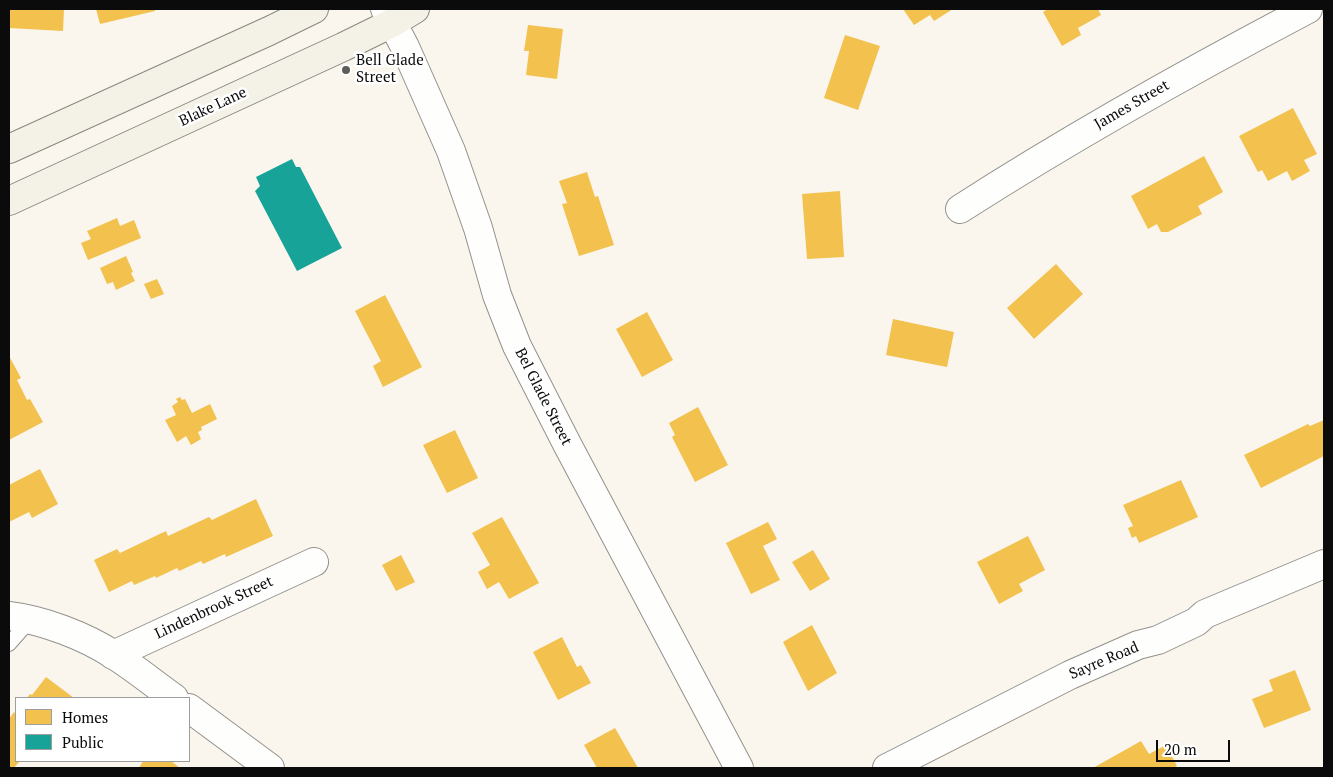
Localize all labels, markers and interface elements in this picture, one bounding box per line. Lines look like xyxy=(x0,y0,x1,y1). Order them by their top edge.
place label: Bell Glade Street xyxy=(356,52,424,87)
marker: Bell Glade Street xyxy=(340,64,352,76)
street label: James Street xyxy=(1091,76,1173,134)
street label: Blake Lane xyxy=(176,84,250,130)
street label: Bel Glade Street xyxy=(511,345,575,449)
street label: Lindenbrook Street xyxy=(152,573,276,643)
street label: Sayre Road xyxy=(1067,638,1141,684)
legend xyxy=(15,697,190,762)
text: Homes xyxy=(62,707,108,727)
scale bar xyxy=(1158,730,1232,762)
text: Public xyxy=(62,732,104,752)
text: 20 m xyxy=(1164,739,1197,759)

